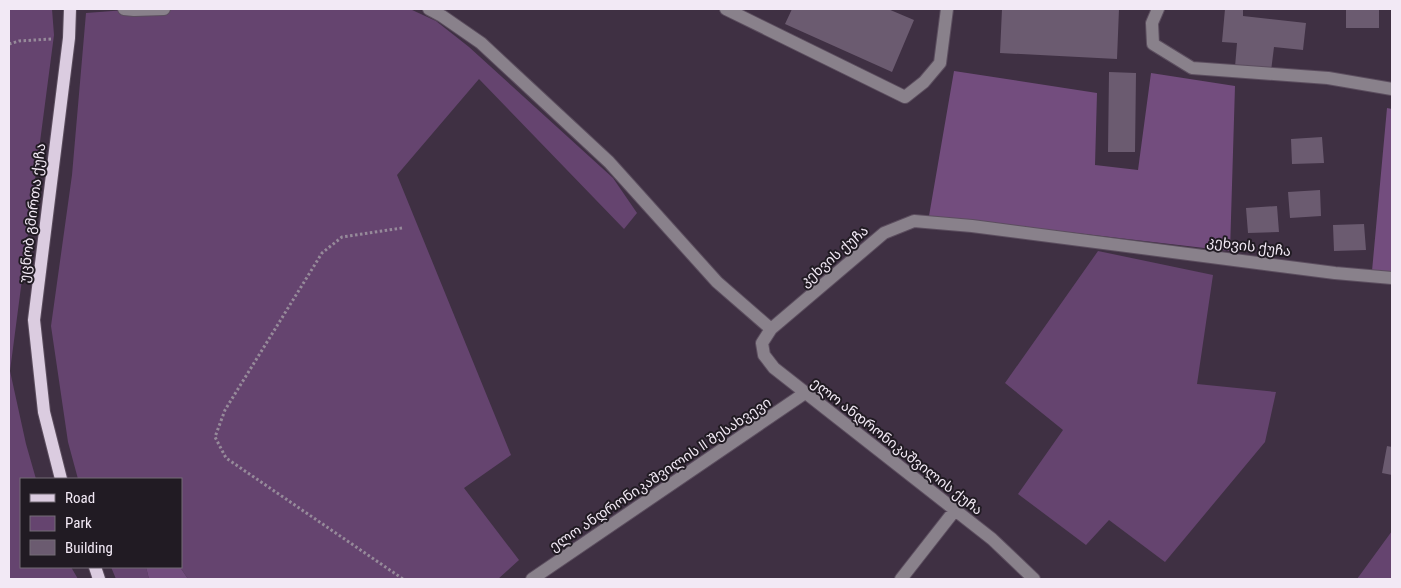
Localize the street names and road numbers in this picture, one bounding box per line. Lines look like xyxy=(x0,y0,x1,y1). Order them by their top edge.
street label: უცნობ გმირთა ქუჩა xyxy=(15,142,50,284)
street label: კეხვის ქუჩა xyxy=(797,222,872,291)
street label: კეხვის ქუჩა xyxy=(1206,233,1292,260)
street label: ელო ანდრონიკაშვილის ქუჩა xyxy=(808,374,986,519)
street label: ელო ანდრონიკაშვილის II შესახვევი xyxy=(546,394,774,555)

